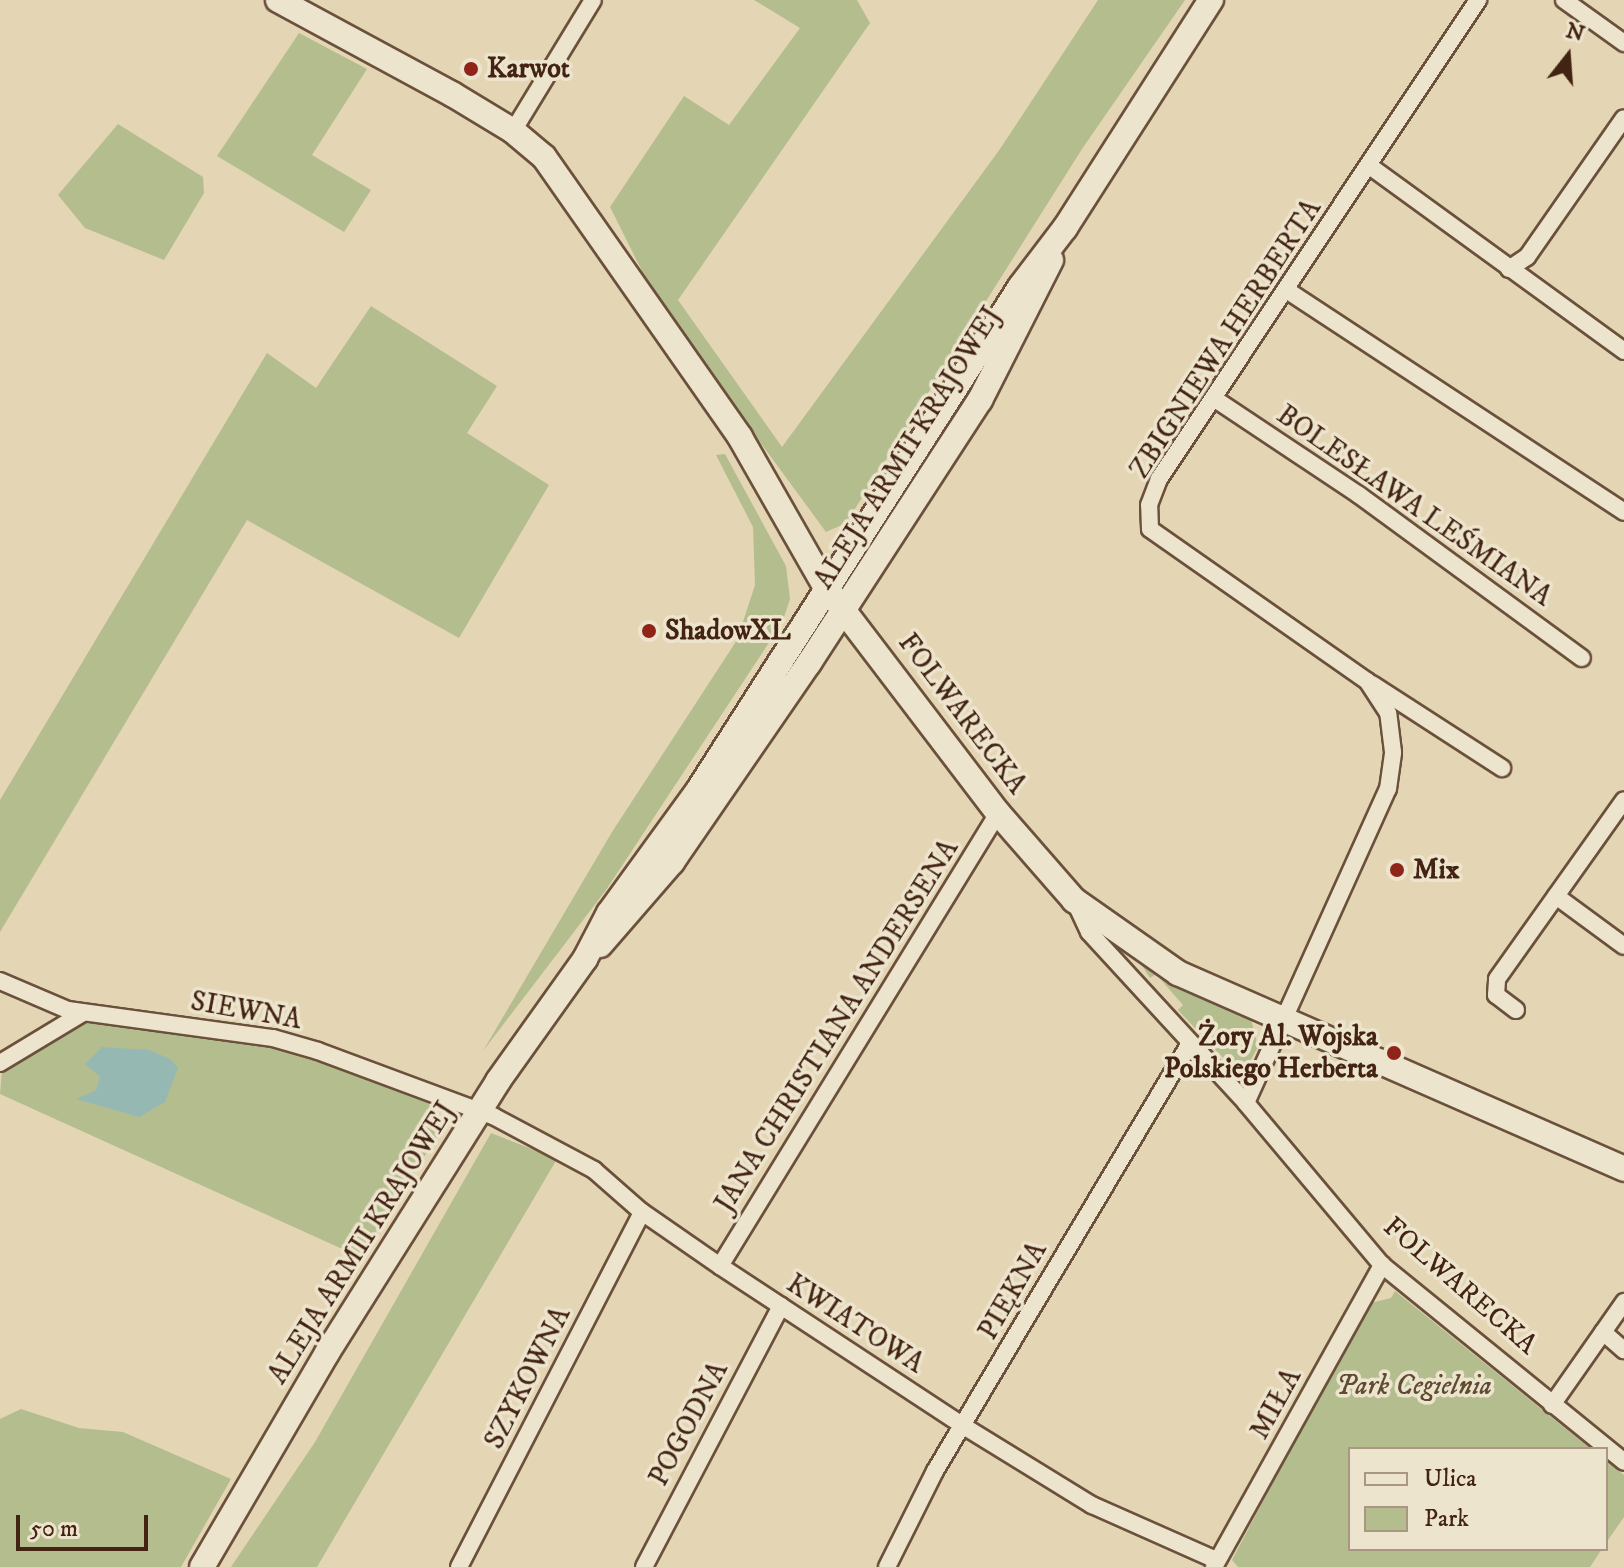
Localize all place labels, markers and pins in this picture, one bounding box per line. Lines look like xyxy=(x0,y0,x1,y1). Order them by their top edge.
place label: Karwot xyxy=(487,52,570,86)
marker: Karwot xyxy=(462,60,480,78)
place label: ShadowXL xyxy=(665,614,791,648)
marker: ShadowXL xyxy=(640,622,658,640)
place label: Mix xyxy=(1413,853,1460,887)
marker: Mix xyxy=(1388,861,1406,879)
place label: Żory Al. Wojska Polskiego Herberta xyxy=(1164,1020,1378,1086)
marker: Żory Al. Wojska Polskiego Herberta xyxy=(1385,1044,1403,1062)

